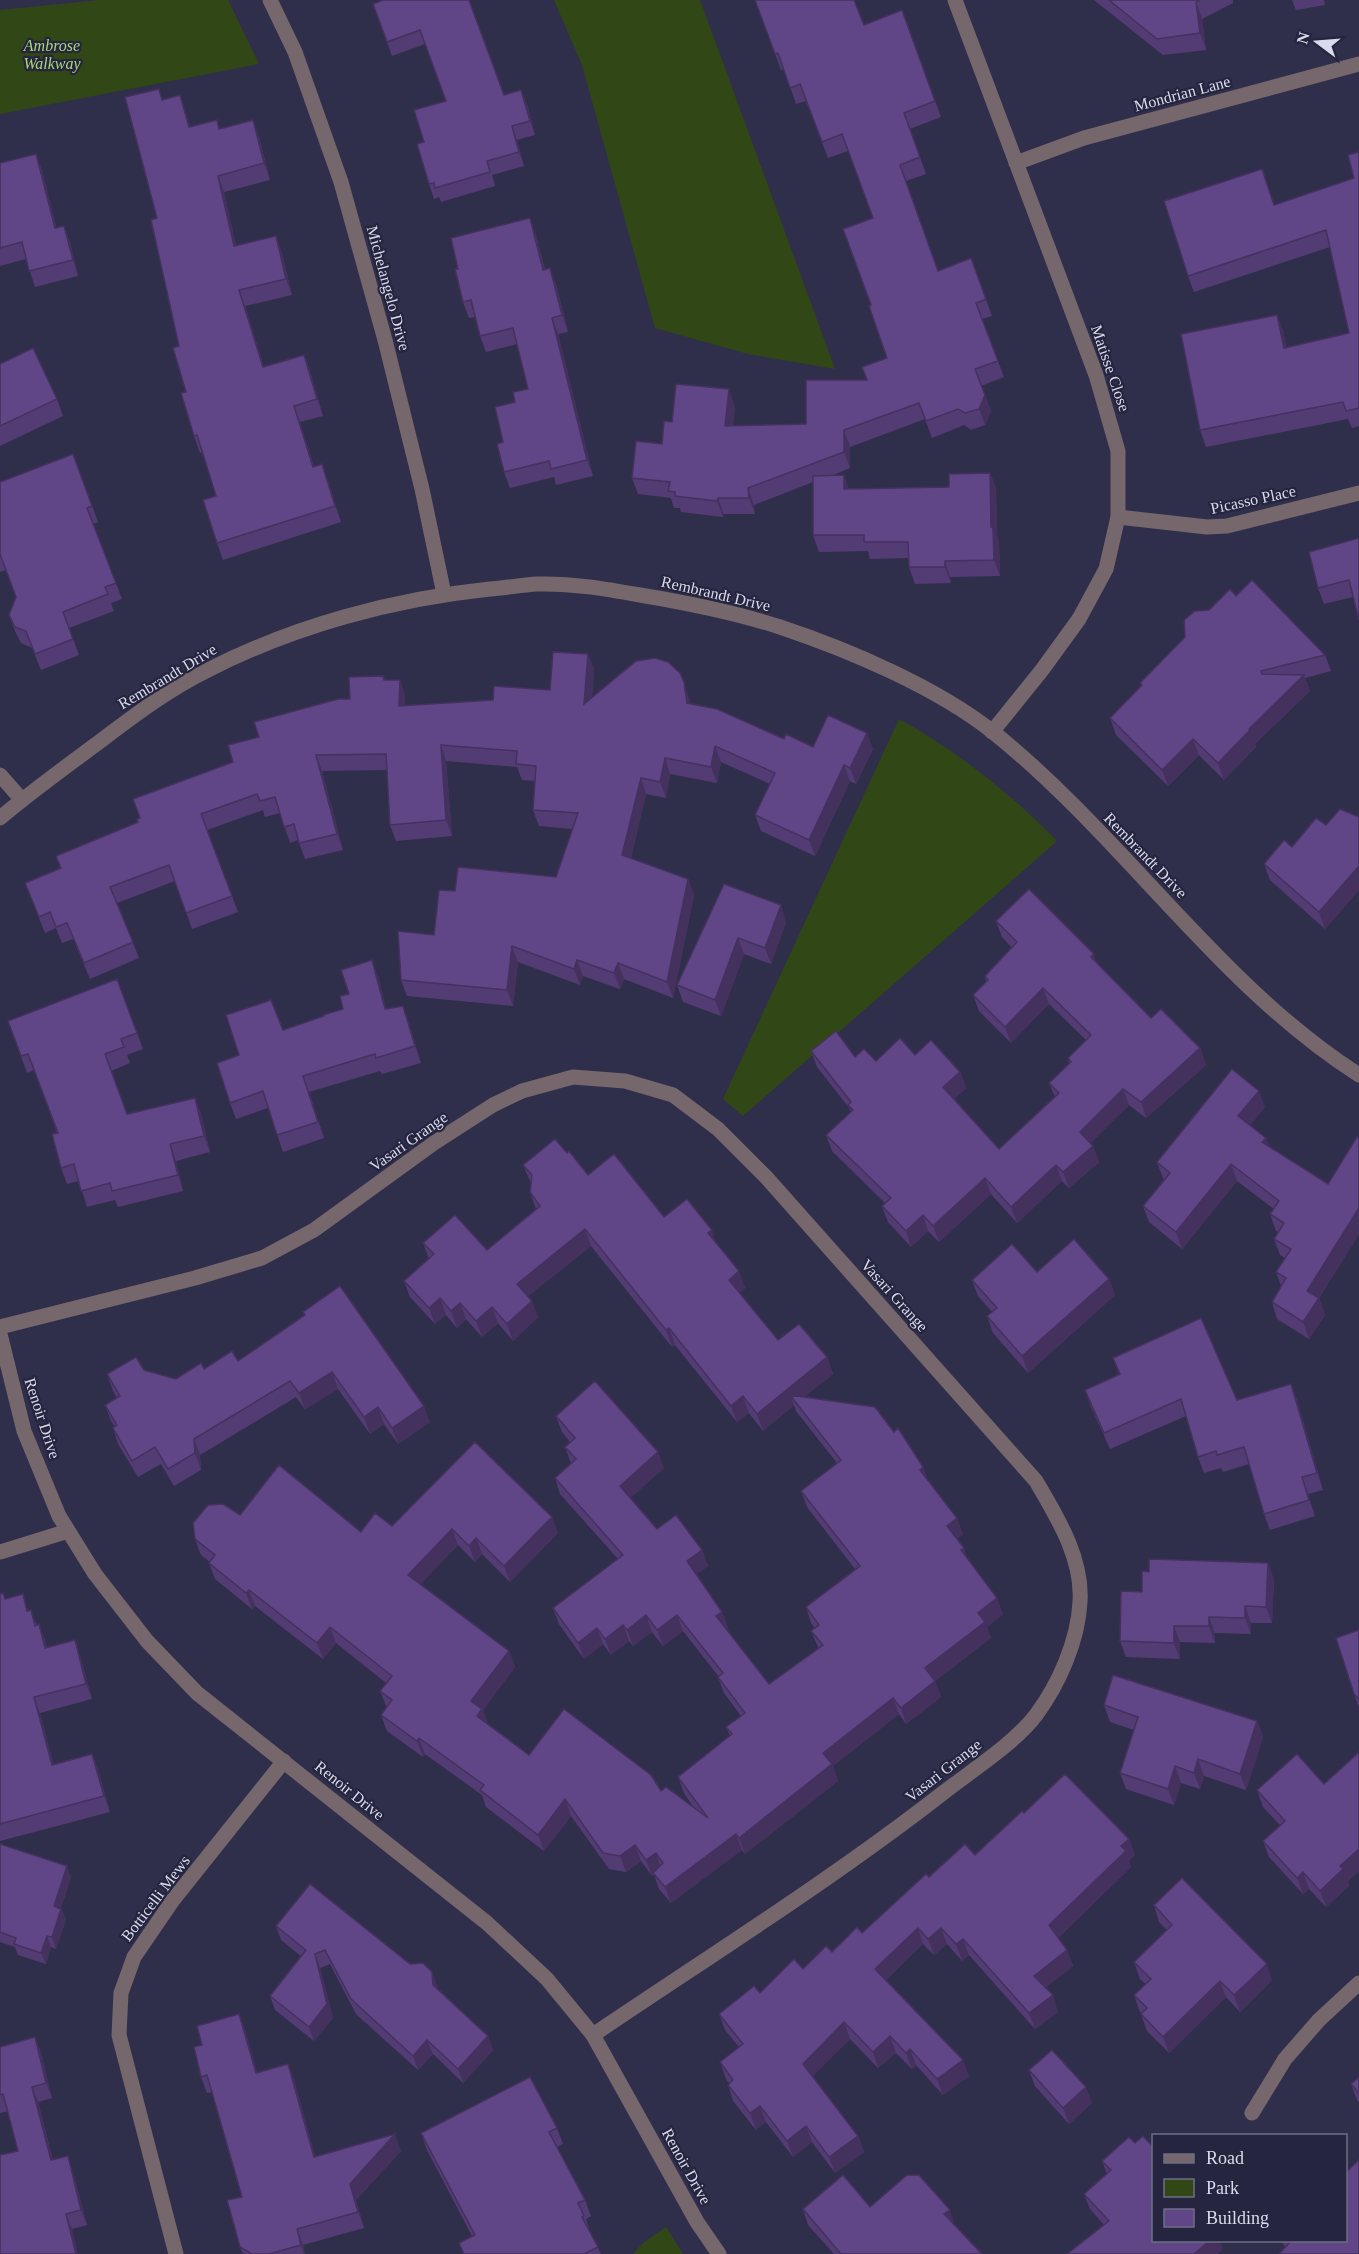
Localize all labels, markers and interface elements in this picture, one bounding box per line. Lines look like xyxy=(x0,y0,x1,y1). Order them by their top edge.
north arrow xyxy=(1287,12,1347,72)
text: N xyxy=(1293,30,1313,46)
park label: Ambrose Walkway xyxy=(23,37,81,73)
street label: Mondrian Lane xyxy=(1132,72,1232,115)
street label: Michelangelo Drive xyxy=(363,224,413,353)
street label: Matisse Close xyxy=(1088,323,1133,414)
street label: Picasso Place xyxy=(1209,482,1297,517)
street label: Rembrandt Drive xyxy=(660,573,772,614)
street label: Rembrandt Drive xyxy=(115,640,219,712)
street label: Rembrandt Drive xyxy=(1101,809,1190,901)
street label: Vasari Grange xyxy=(366,1108,451,1175)
street label: Vasari Grange xyxy=(857,1256,931,1336)
street label: Renoir Drive xyxy=(21,1376,64,1461)
street label: Vasari Grange xyxy=(902,1736,985,1806)
street label: Renoir Drive xyxy=(312,1757,388,1823)
street label: Botticelli Mews xyxy=(118,1852,193,1944)
street label: Renoir Drive xyxy=(659,2125,714,2207)
legend xyxy=(1152,2134,1347,2242)
text: Road xyxy=(1206,2148,1244,2168)
text: Park xyxy=(1206,2178,1239,2198)
text: Building xyxy=(1206,2208,1269,2228)

